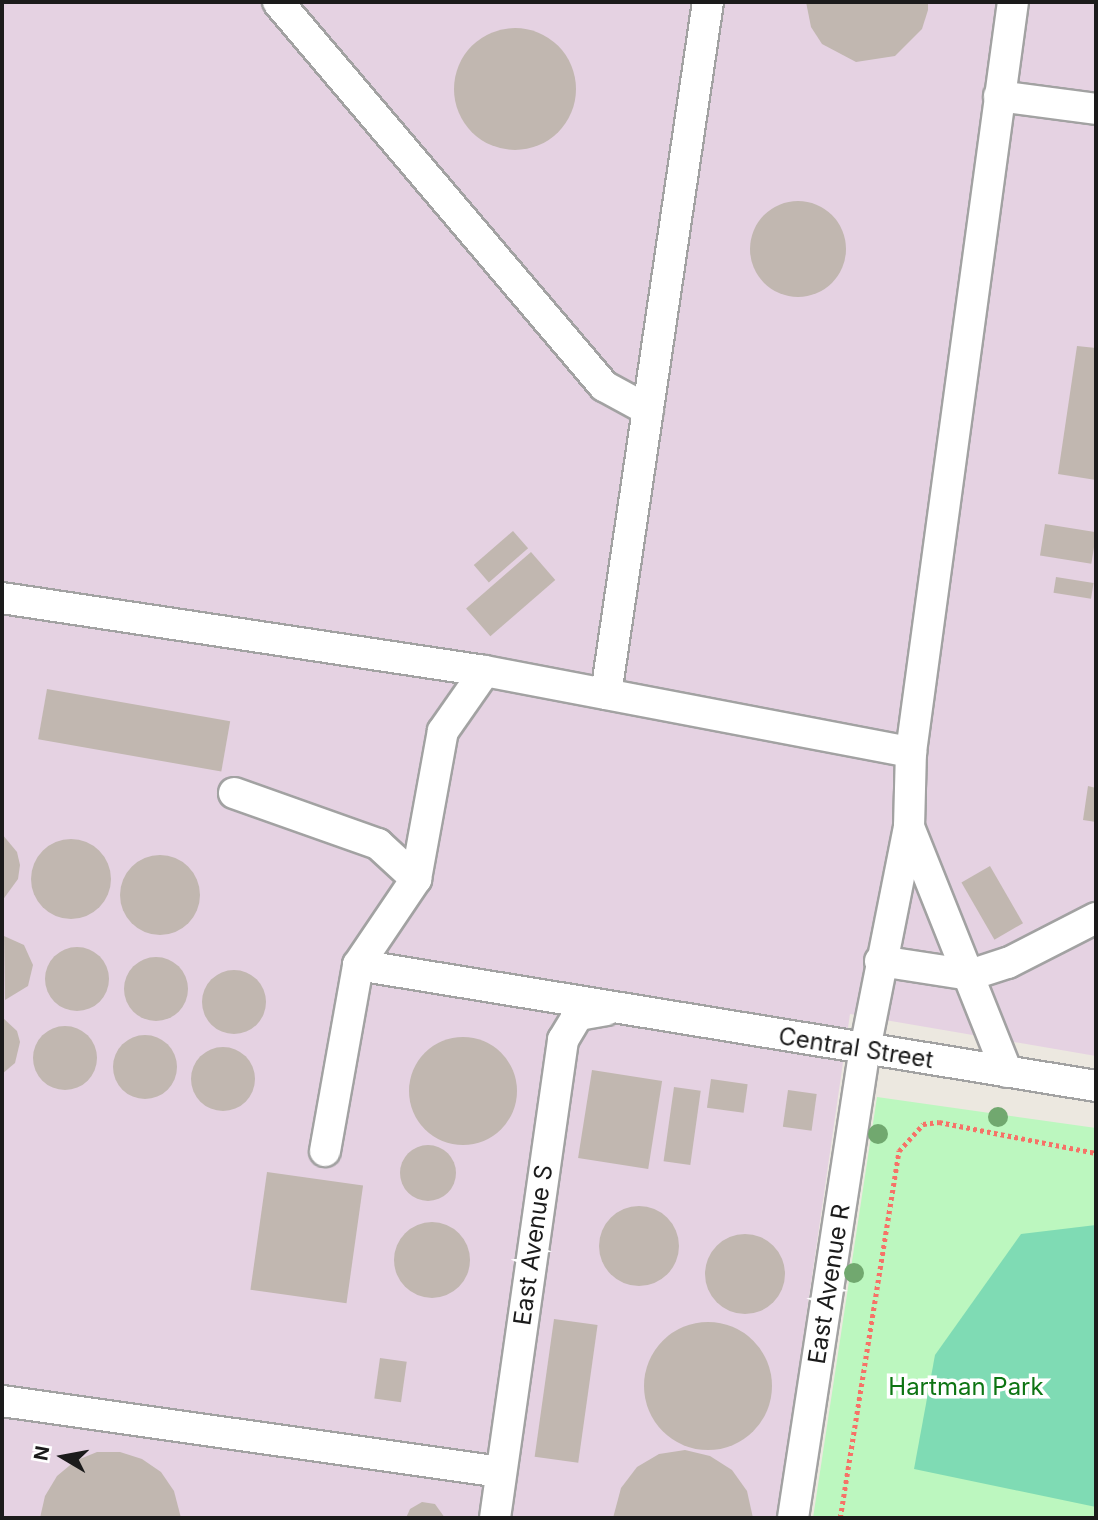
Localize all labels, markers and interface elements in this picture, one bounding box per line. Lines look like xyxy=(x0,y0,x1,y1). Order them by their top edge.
street label: Central Street xyxy=(777,1022,935,1074)
street label: East Avenue S xyxy=(507,1163,559,1327)
street label: East Avenue R xyxy=(802,1202,856,1366)
park label: Hartman Park xyxy=(888,1373,1044,1401)
north arrow xyxy=(28,1422,98,1492)
text: N xyxy=(29,1444,54,1462)

